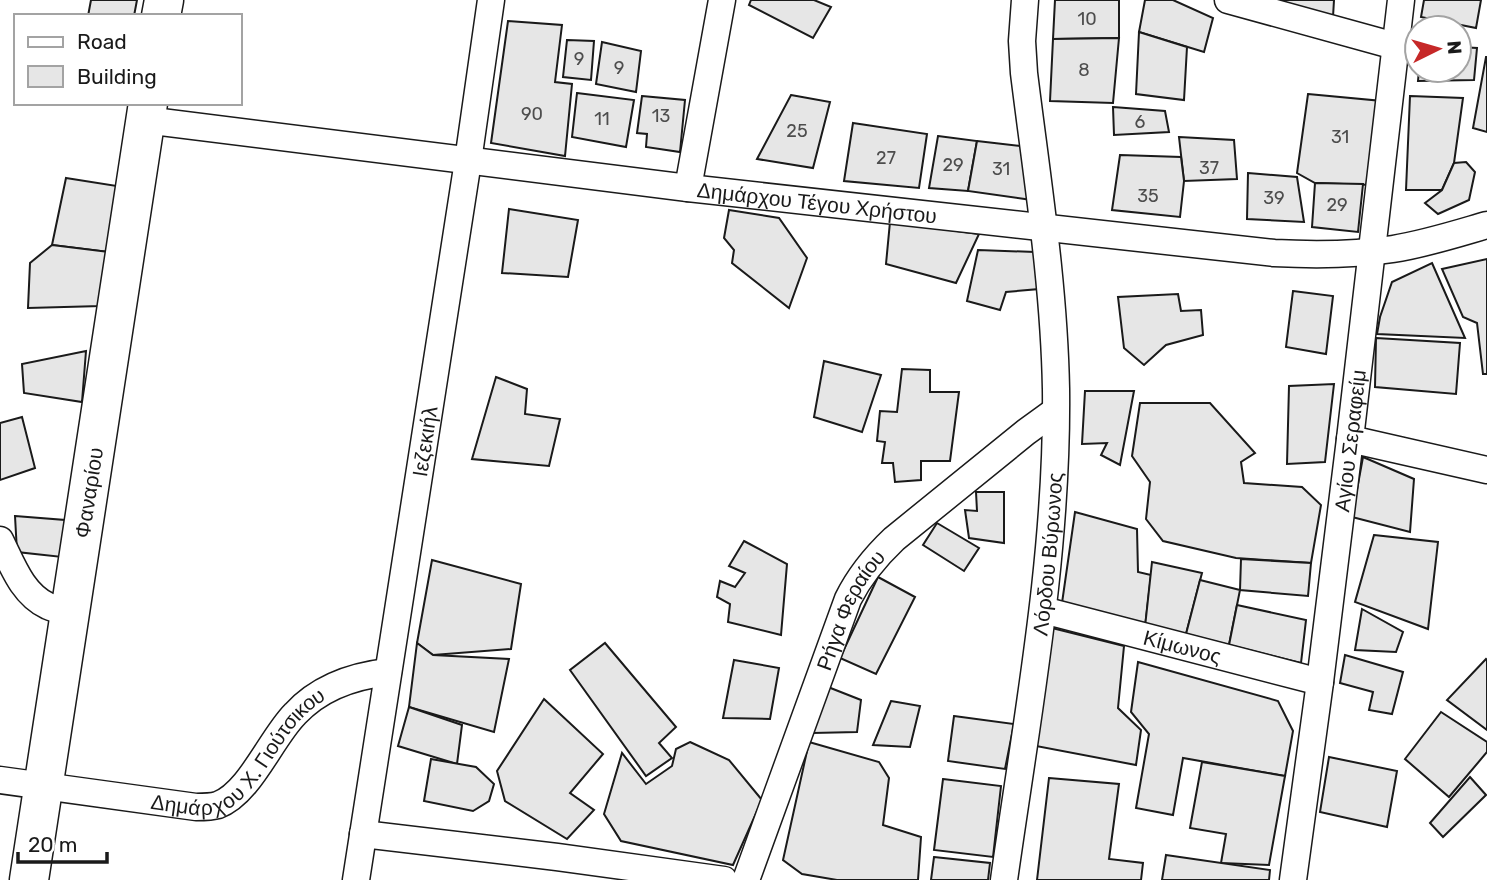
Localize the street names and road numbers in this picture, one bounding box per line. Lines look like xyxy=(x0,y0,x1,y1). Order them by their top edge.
street label: Δημάρχου Τέγου Χρήστου xyxy=(696,177,938,228)
street label: Αγίου Σεραφείμ xyxy=(1329,368,1370,513)
street label: Ιεζεκιήλ xyxy=(407,404,442,478)
street label: Φαναρίου xyxy=(69,445,108,540)
street label: Λόρδου Βύρωνος xyxy=(1027,472,1067,637)
street label: Ρήγα Φεραίου xyxy=(811,544,890,674)
street label: Κίμωνος xyxy=(1141,624,1224,668)
street label: Δημάρχου Χ. Γιούτσικου xyxy=(149,682,329,820)

